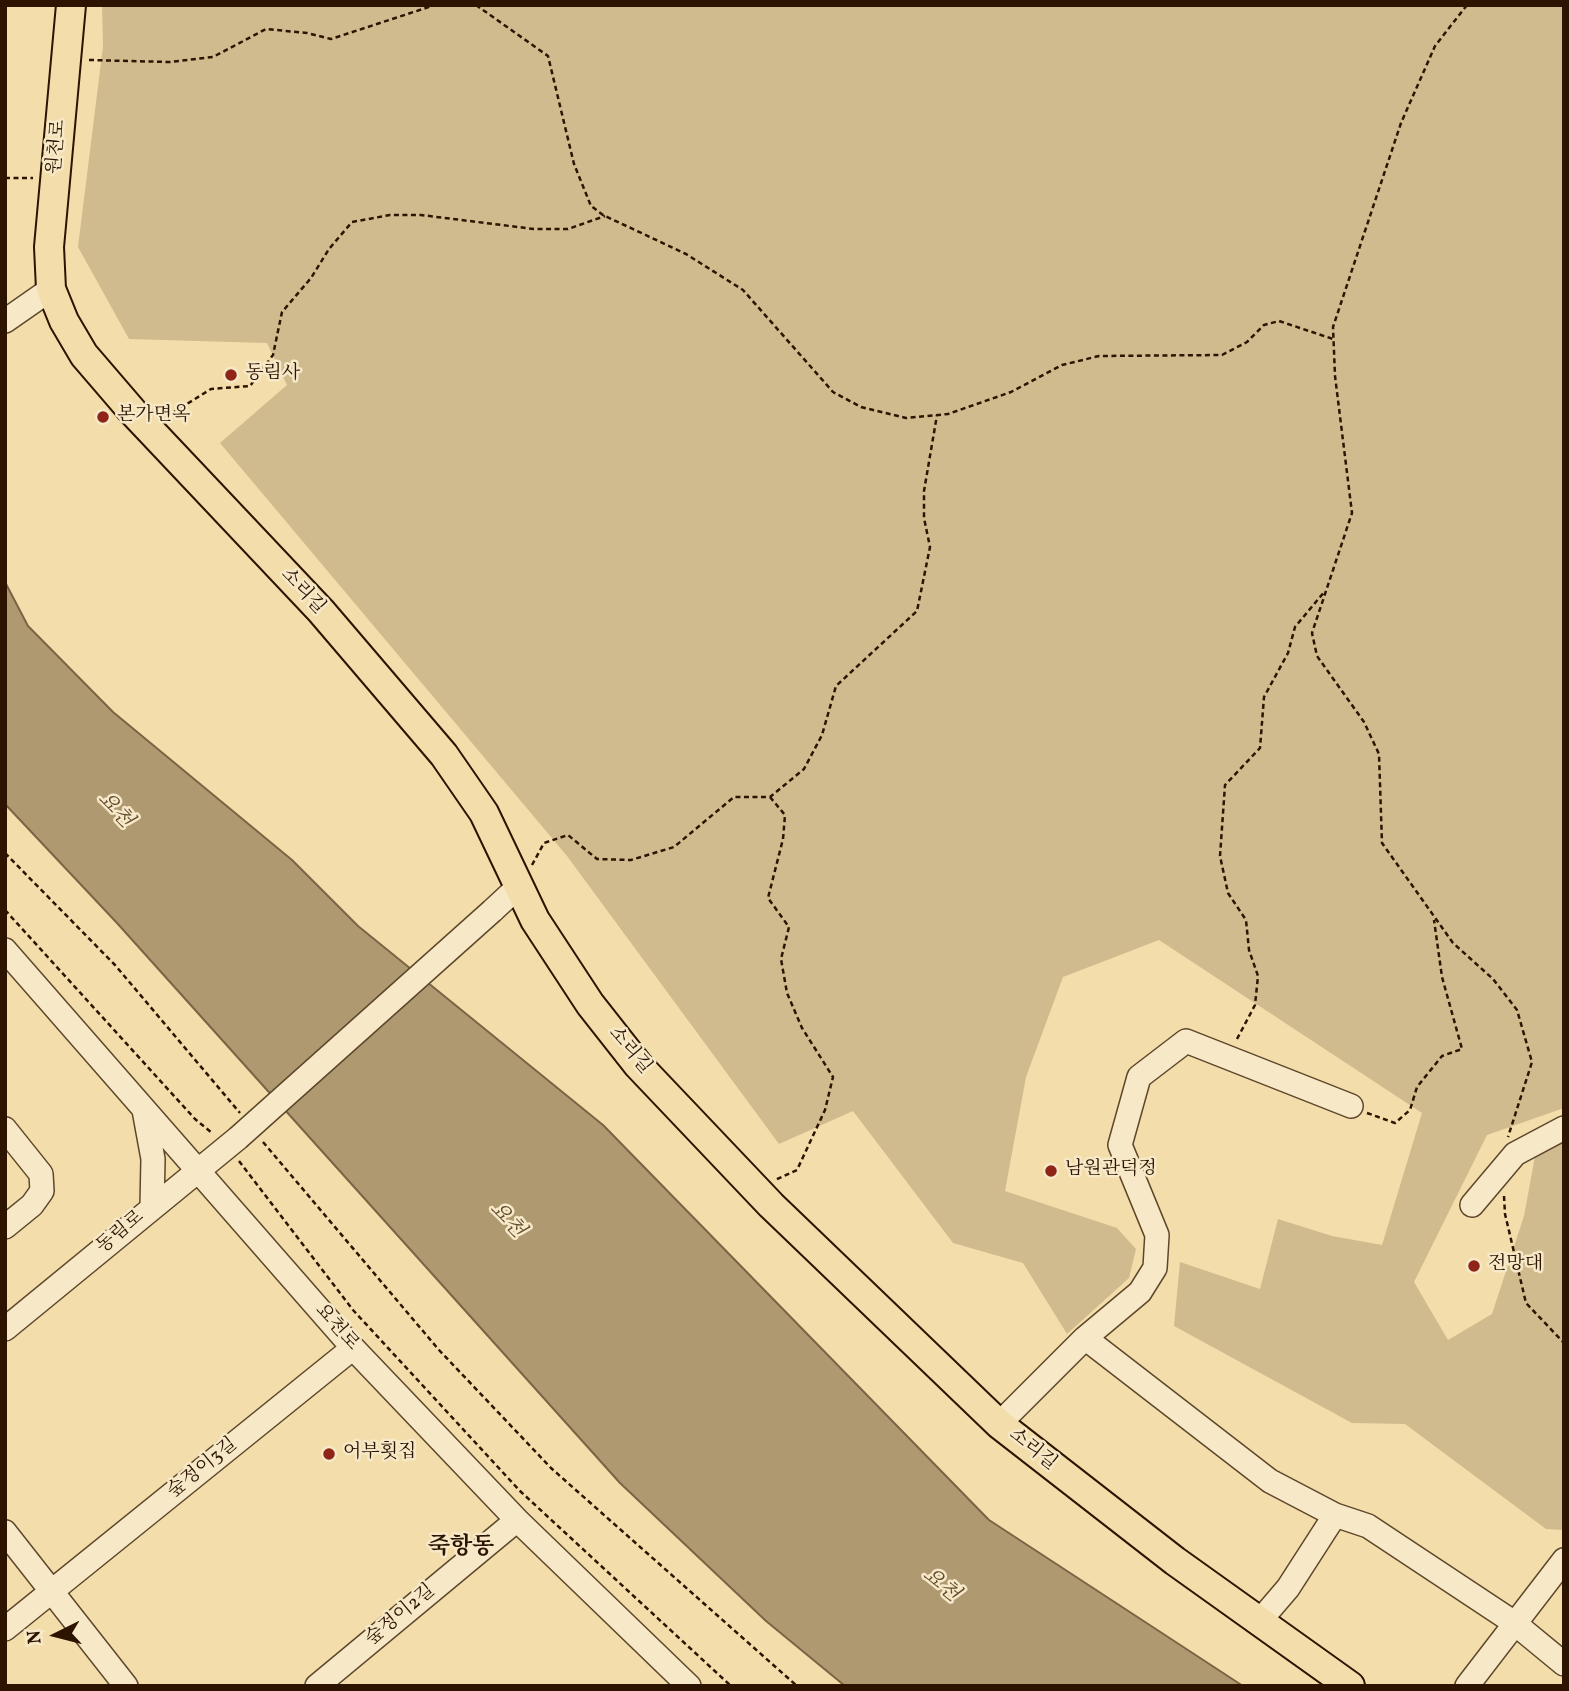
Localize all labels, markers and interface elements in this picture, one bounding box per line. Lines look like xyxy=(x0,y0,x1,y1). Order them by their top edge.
street label: 원천로 xyxy=(44,119,72,175)
place label: 동림사 xyxy=(245,364,300,386)
marker: 동림사 xyxy=(223,367,239,383)
place label: 본가면옥 xyxy=(117,406,190,428)
marker: 본가면옥 xyxy=(95,409,111,425)
street label: 소리길 xyxy=(275,564,329,620)
water label: 요천 xyxy=(91,788,137,834)
street label: 소리길 xyxy=(603,1023,655,1079)
place label: 남원관덕정 xyxy=(1065,1160,1157,1182)
marker: 남원관덕정 xyxy=(1043,1163,1059,1179)
water label: 요천 xyxy=(483,1198,529,1244)
street label: 동림로 xyxy=(93,1207,149,1259)
place label: 전망대 xyxy=(1488,1255,1543,1277)
marker: 전망대 xyxy=(1466,1258,1482,1274)
street label: 요천로 xyxy=(309,1300,363,1356)
street label: 소리길 xyxy=(1003,1424,1061,1476)
street label: 숲정이3길 xyxy=(164,1434,242,1504)
place label: 어부횟집 xyxy=(343,1443,416,1465)
marker: 어부횟집 xyxy=(321,1446,337,1462)
district label: 죽항동 xyxy=(428,1535,494,1563)
water label: 요천 xyxy=(916,1563,964,1609)
street label: 숲정이2길 xyxy=(362,1580,440,1652)
north arrow xyxy=(21,1600,91,1670)
text: N xyxy=(21,1629,49,1645)

